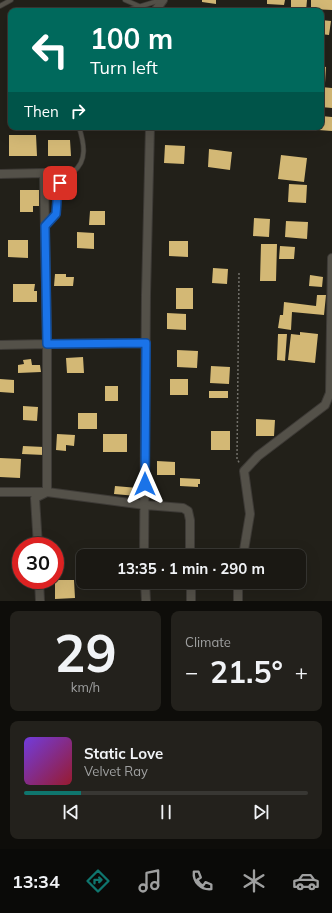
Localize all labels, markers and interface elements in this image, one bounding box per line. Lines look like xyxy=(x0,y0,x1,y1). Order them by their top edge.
text: 100 m xyxy=(90,21,173,56)
icon: left xyxy=(24,24,76,76)
text: Turn left xyxy=(90,56,158,79)
icon: right xyxy=(67,100,89,122)
text: Then xyxy=(24,102,59,121)
pin xyxy=(43,166,77,200)
icon: arrive xyxy=(49,172,71,194)
position arrow xyxy=(124,463,166,505)
speed limit sign: 30 xyxy=(12,537,64,589)
text: 13:35 · 1 min · 290 m xyxy=(117,559,265,578)
text: 29 xyxy=(54,620,117,685)
text: Climate xyxy=(185,634,231,650)
text: 21.5° xyxy=(210,653,283,691)
text: − xyxy=(185,658,198,686)
text: + xyxy=(295,658,308,686)
text: km/h xyxy=(71,679,100,695)
text: Static Love xyxy=(84,744,163,763)
text: Velvet Ray xyxy=(84,763,148,779)
icon: previous xyxy=(60,801,82,823)
icon: pause xyxy=(155,801,177,823)
icon: next xyxy=(250,801,272,823)
icon: directions xyxy=(84,867,112,895)
icon: music xyxy=(136,867,164,895)
icon: phone xyxy=(188,867,216,895)
icon: climate xyxy=(240,867,268,895)
icon: car xyxy=(292,867,320,895)
text: 13:34 xyxy=(12,870,60,893)

